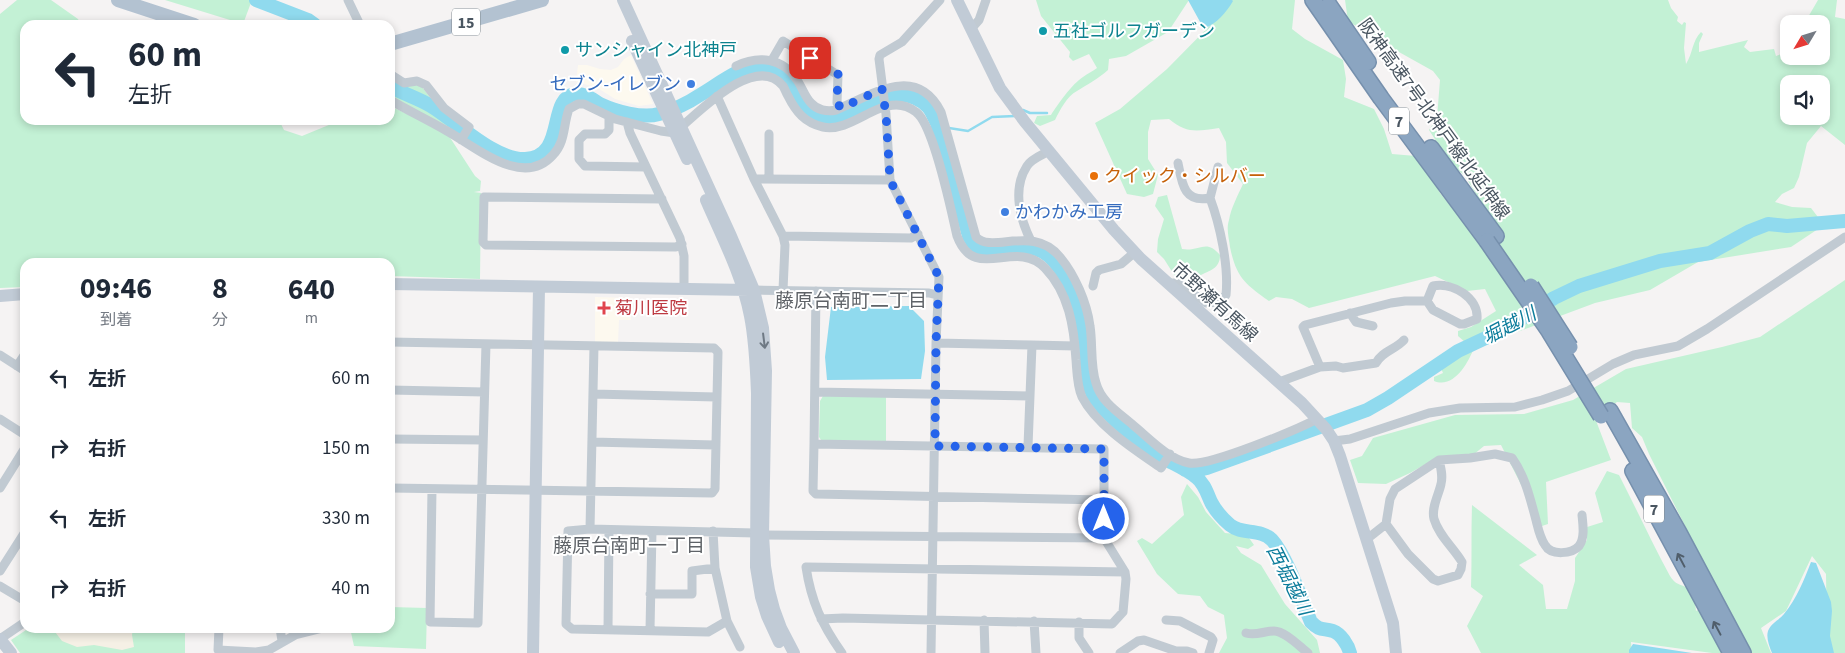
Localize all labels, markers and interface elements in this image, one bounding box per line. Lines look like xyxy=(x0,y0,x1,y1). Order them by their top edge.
road number: 15 xyxy=(452,8,480,36)
street label: 阪神高速7号北神戸線北延伸線 xyxy=(1354,14,1514,224)
north arrow xyxy=(1780,15,1830,65)
map controls xyxy=(1780,15,1830,125)
place label: 五社ゴルフガーデン xyxy=(1053,19,1215,44)
marker: 五社ゴルフガーデン xyxy=(1037,25,1049,37)
text: 60 m xyxy=(128,30,202,80)
pin xyxy=(789,37,831,79)
place label: サンシャイン北神戸 xyxy=(575,38,737,63)
icon: left xyxy=(45,40,110,105)
marker: サンシャイン北神戸 xyxy=(559,44,571,56)
icon: arrive xyxy=(796,44,824,72)
place label: セブン-イレブン xyxy=(549,72,681,97)
button: sound xyxy=(1780,75,1830,125)
marker: セブン-イレブン xyxy=(685,78,697,90)
text: 左折 xyxy=(128,79,172,111)
road number: 7 xyxy=(1389,108,1409,134)
place label: クイック・シルバー xyxy=(1104,164,1266,189)
marker: クイック・シルバー xyxy=(1088,170,1100,182)
place label: かわかみ工房 xyxy=(1015,200,1123,225)
marker: かわかみ工房 xyxy=(999,206,1011,218)
street label: 市野瀬有馬線 xyxy=(1166,257,1263,348)
text: 09:46 xyxy=(80,267,152,310)
text: 8 xyxy=(212,267,228,310)
text: 640 xyxy=(288,268,335,311)
district label: 藤原台南町二丁目 xyxy=(775,288,927,315)
place label: 菊川医院 xyxy=(615,296,687,321)
water label: 堀越川 xyxy=(1478,300,1543,352)
marker: 菊川医院 xyxy=(597,301,611,315)
text: m xyxy=(305,307,318,329)
text: 到着 xyxy=(100,309,132,331)
text: 分 xyxy=(212,309,228,331)
one-way arrow xyxy=(759,332,769,348)
icon: left xyxy=(45,364,73,392)
text: 60 m xyxy=(332,365,370,392)
text: 左折 xyxy=(88,366,126,393)
icon: right xyxy=(45,434,73,462)
text: 150 m xyxy=(322,435,370,462)
text: 右折 xyxy=(88,436,126,463)
position arrow xyxy=(1077,492,1129,544)
road number: 7 xyxy=(1644,496,1664,522)
icon: left xyxy=(45,504,73,532)
text: 330 m xyxy=(322,505,370,532)
text: 左折 xyxy=(88,506,126,533)
district label: 藤原台南町一丁目 xyxy=(553,533,705,560)
water label: 西堀越川 xyxy=(1259,541,1319,622)
one-way arrow xyxy=(1676,552,1686,567)
icon: right xyxy=(45,574,73,602)
text: 40 m xyxy=(332,575,370,602)
text: 右折 xyxy=(88,576,126,603)
one-way arrow xyxy=(1712,621,1721,636)

